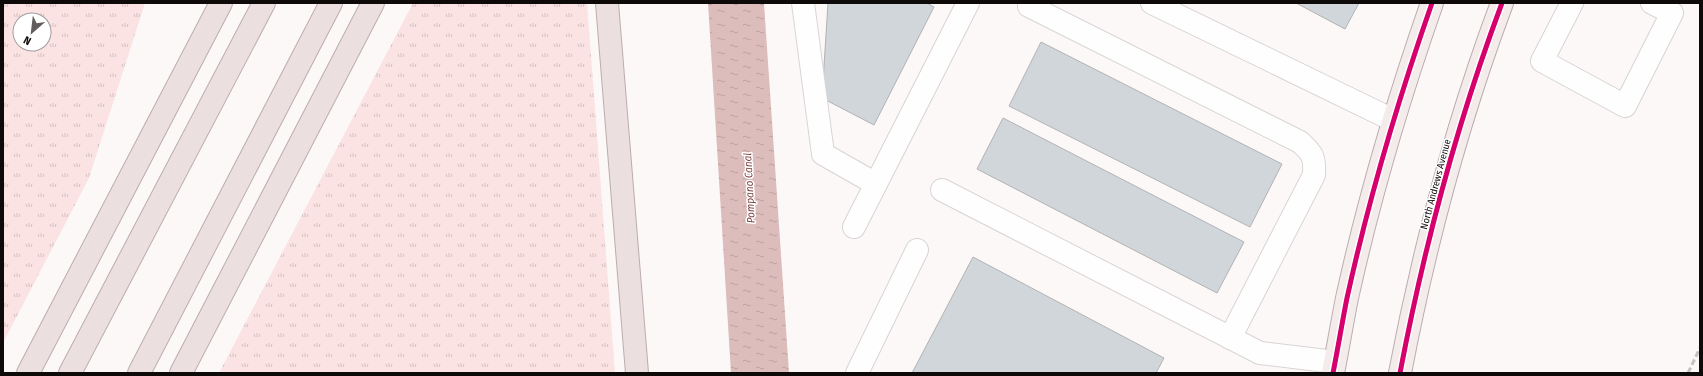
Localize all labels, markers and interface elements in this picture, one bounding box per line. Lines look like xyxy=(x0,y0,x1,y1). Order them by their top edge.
north arrow xyxy=(12,12,52,52)
text: N xyxy=(22,33,34,48)
street label: North Andrews Avenue xyxy=(1418,138,1454,231)
water label: Pompano Canal xyxy=(741,152,758,223)

